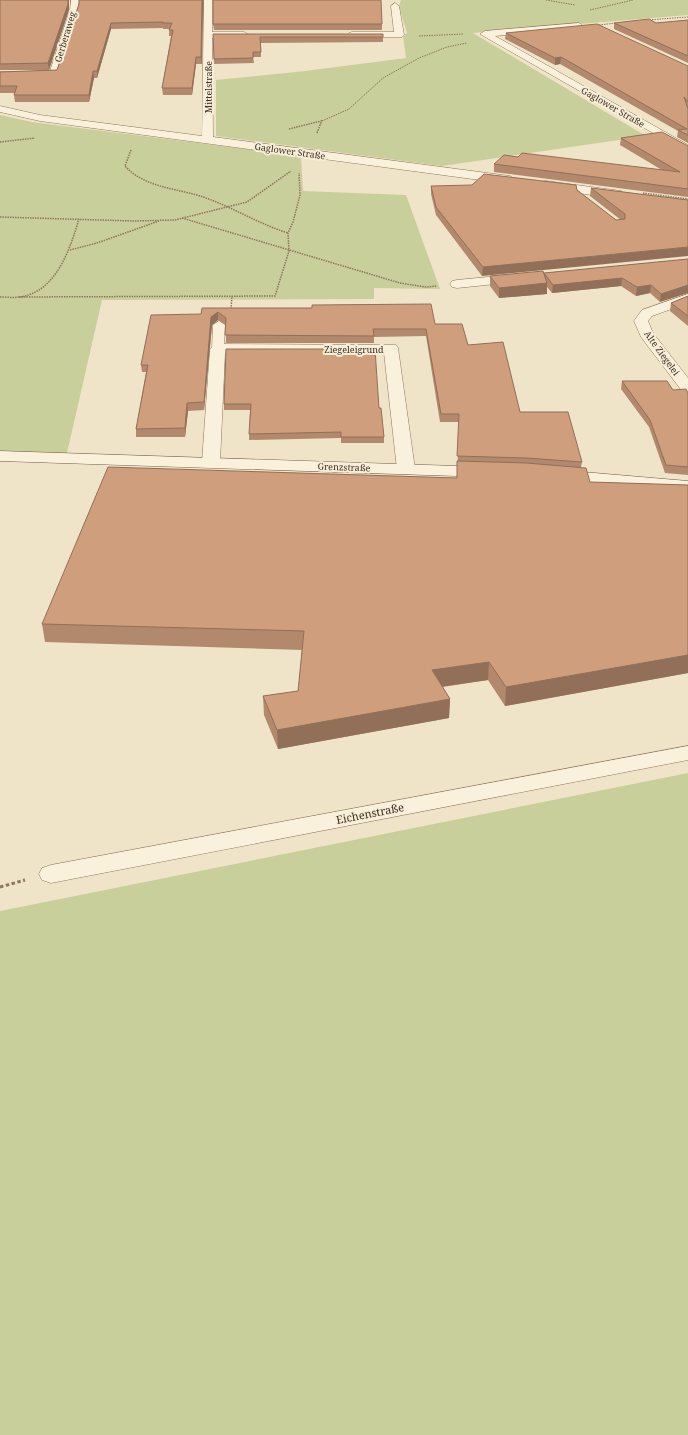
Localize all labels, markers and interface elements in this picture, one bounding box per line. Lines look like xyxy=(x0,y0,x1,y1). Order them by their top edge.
street label: Gerberaweg xyxy=(51,10,79,64)
street label: Mittelstraße xyxy=(202,61,215,113)
street label: Gaglower Straße xyxy=(579,84,647,131)
street label: Gaglower Straße xyxy=(254,140,326,162)
street label: Alte Ziegelei xyxy=(641,328,683,378)
street label: Ziegeleigrund xyxy=(324,343,384,356)
street label: Grenzstraße xyxy=(317,460,371,474)
street label: Eichenstraße xyxy=(335,799,405,827)

